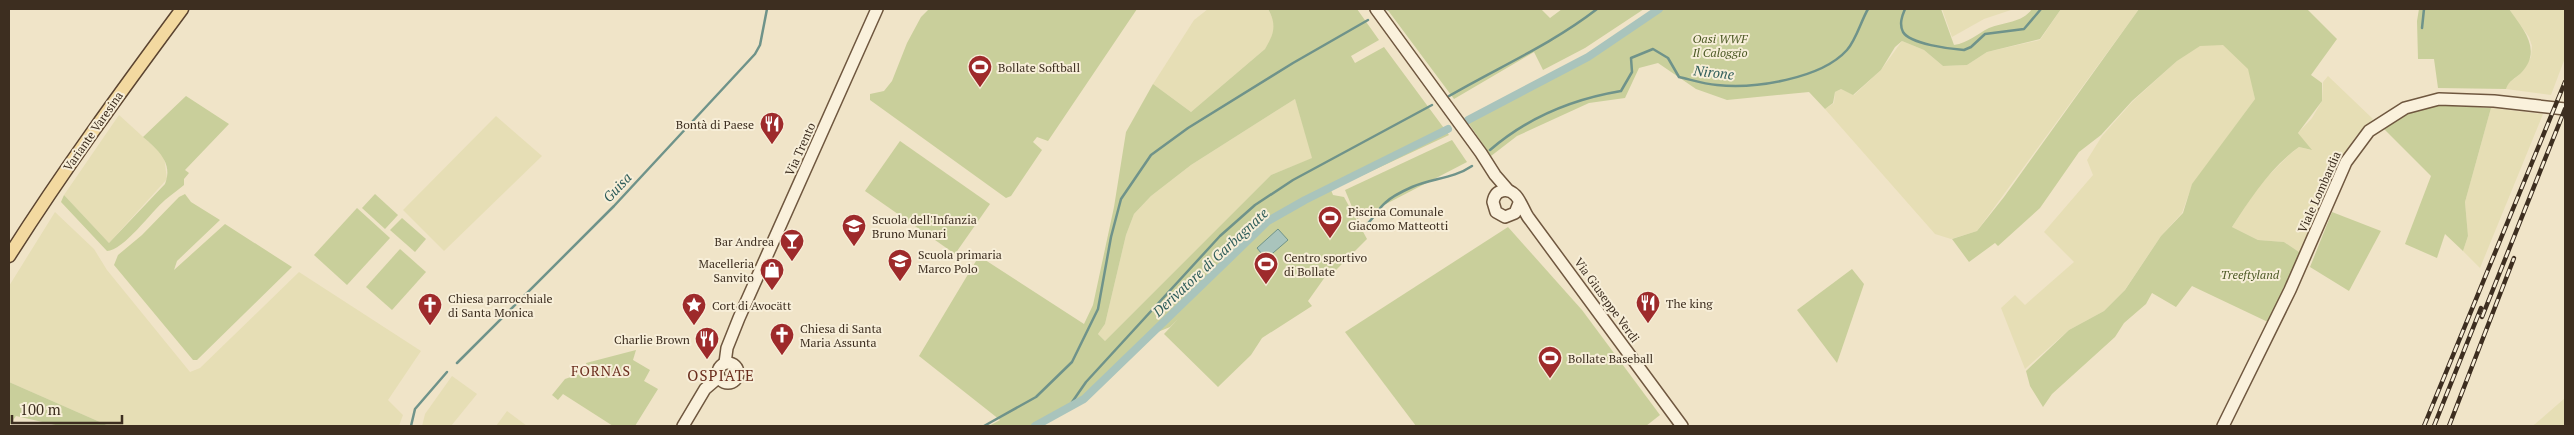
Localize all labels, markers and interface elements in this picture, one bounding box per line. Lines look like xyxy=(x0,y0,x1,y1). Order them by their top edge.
park label: Oasi WWF Il Caloggio xyxy=(1691,31,1749,60)
sports icon: Bollate Softball xyxy=(967,54,993,88)
place label: Bollate Softball xyxy=(998,60,1080,75)
water label: Nirone xyxy=(1692,60,1736,84)
street label: Variante Varesina xyxy=(60,88,126,174)
restaurant icon: Bontà di Paese xyxy=(759,111,785,145)
place label: Bontà di Paese xyxy=(676,117,754,132)
street label: Via Trento xyxy=(782,120,819,178)
street label: Viale Lombardia xyxy=(2294,149,2344,235)
water label: Guisa xyxy=(598,168,636,206)
water label: Derivatore di Garbagnate xyxy=(1148,203,1272,321)
place label: Piscina Comunale Giacomo Matteotti xyxy=(1348,204,1449,233)
sports icon: Piscina Comunale Giacomo Matteotti xyxy=(1317,205,1343,239)
place label: Scuola dell'Infanzia Bruno Munari xyxy=(872,212,977,241)
school or university icon: Scuola dell'Infanzia Bruno Munari xyxy=(841,213,867,247)
bar icon: Bar Andrea xyxy=(779,228,805,262)
place label: Bar Andrea xyxy=(715,234,774,249)
place label: Scuola primaria Marco Polo xyxy=(918,247,1002,276)
school or university icon: Scuola primaria Marco Polo xyxy=(887,248,913,282)
place label: Centro sportivo di Bollate xyxy=(1284,250,1367,279)
sports icon: Centro sportivo di Bollate xyxy=(1253,251,1279,285)
street label: Via Giuseppe Verdi xyxy=(1571,255,1643,346)
place label: Macelleria Sanvito xyxy=(699,256,754,285)
shop icon: Macelleria Sanvito xyxy=(759,257,785,291)
park label: Treeftyland xyxy=(2221,267,2280,282)
restaurant icon: The king xyxy=(1635,290,1661,324)
place label: Chiesa parrocchiale di Santa Monica xyxy=(448,291,553,320)
church icon: Chiesa parrocchiale di Santa Monica xyxy=(417,292,443,326)
place icon: Cort di Avocätt xyxy=(681,292,707,326)
place label: The king xyxy=(1666,296,1713,311)
place label: Cort di Avocätt xyxy=(712,298,792,313)
place label: Chiesa di Santa Maria Assunta xyxy=(800,321,882,350)
church icon: Chiesa di Santa Maria Assunta xyxy=(769,322,795,356)
restaurant icon: Charlie Brown xyxy=(694,326,720,360)
place label: Charlie Brown xyxy=(614,332,690,347)
sports icon: Bollate Baseball xyxy=(1537,345,1563,379)
place label: Bollate Baseball xyxy=(1568,351,1654,366)
district label: FORNAS xyxy=(571,361,631,380)
district label: OSPIATE xyxy=(687,365,755,385)
scale bar xyxy=(12,392,122,424)
text: 100 m xyxy=(20,399,61,419)

